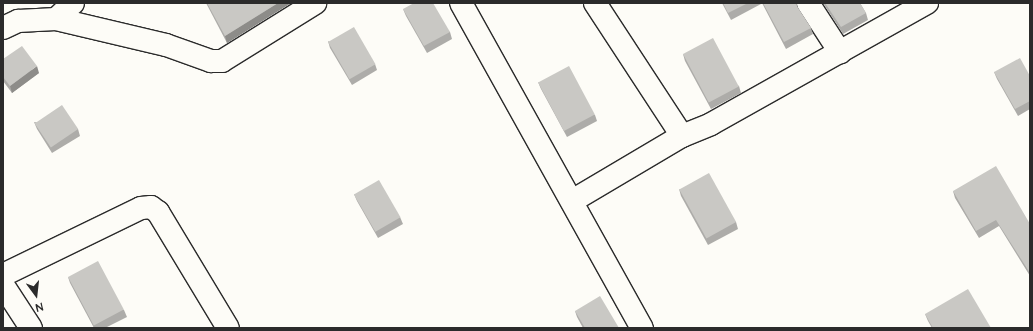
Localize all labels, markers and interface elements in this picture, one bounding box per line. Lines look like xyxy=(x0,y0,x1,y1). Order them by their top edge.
north arrow xyxy=(16,275,56,315)
text: N xyxy=(34,299,45,315)

